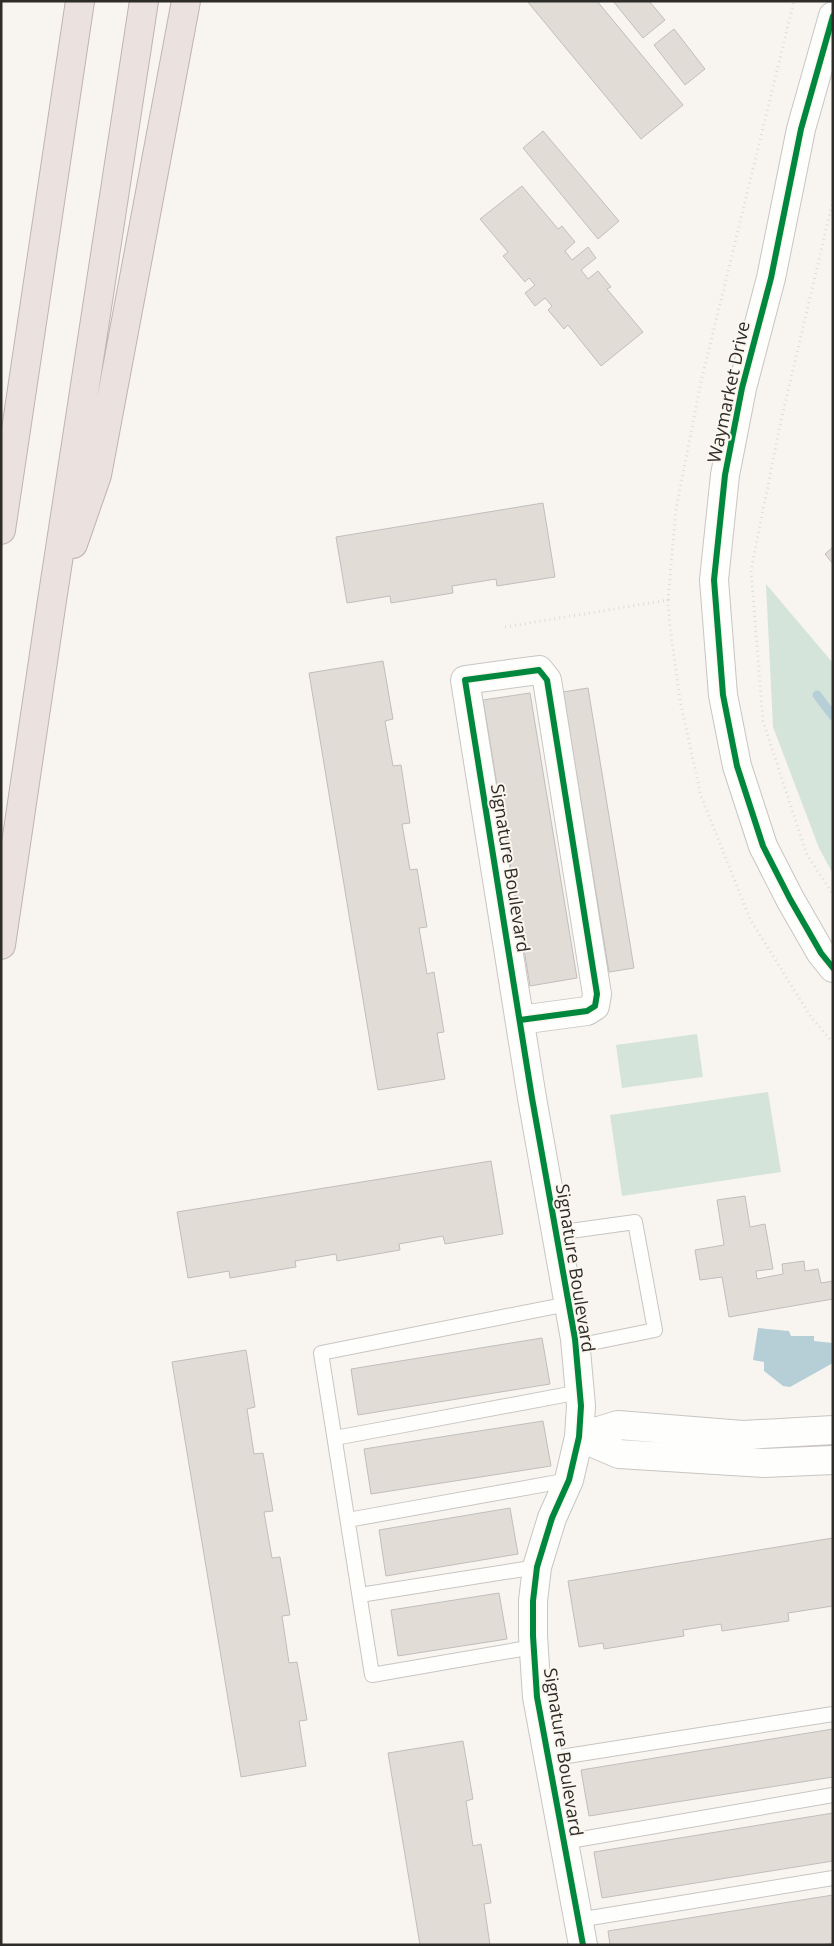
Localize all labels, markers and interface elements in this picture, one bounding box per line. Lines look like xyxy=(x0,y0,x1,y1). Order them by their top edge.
street label: Waymarket Drive xyxy=(701,319,755,465)
street label: Signature Boulevard xyxy=(486,782,536,954)
street label: Signature Boulevard xyxy=(551,1182,601,1354)
street label: Signature Boulevard xyxy=(539,1666,589,1838)

